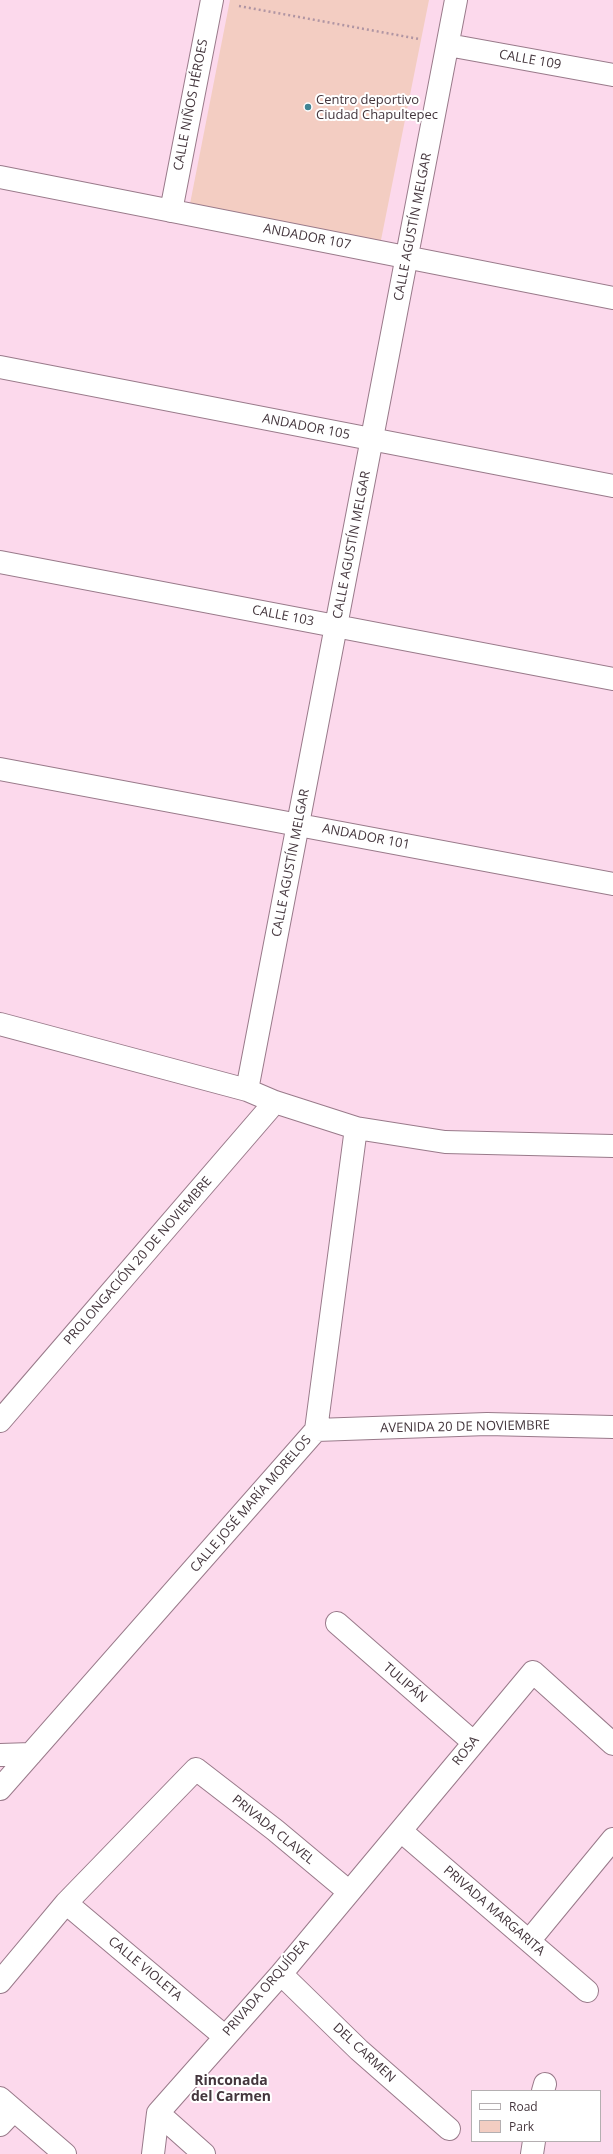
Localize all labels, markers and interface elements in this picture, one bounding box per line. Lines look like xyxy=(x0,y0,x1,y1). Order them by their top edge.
street label: CALLE NIÑOS HÉROES xyxy=(171,38,211,172)
street label: CALLE 109 xyxy=(498,47,562,73)
place label: Centro deportivo Ciudad Chapultepec xyxy=(316,92,438,123)
marker: Centro deportivo Ciudad Chapultepec xyxy=(303,102,313,112)
street label: CALLE AGUSTÍN MELGAR xyxy=(391,152,435,302)
street label: ANDADOR 107 xyxy=(262,221,352,253)
street label: ANDADOR 105 xyxy=(261,411,351,443)
street label: CALLE AGUSTÍN MELGAR xyxy=(330,470,374,620)
street label: CALLE 103 xyxy=(251,602,315,630)
street label: CALLE AGUSTÍN MELGAR xyxy=(269,788,313,938)
street label: ANDADOR 101 xyxy=(321,821,411,853)
street label: PROLONGACIÓN 20 DE NOVIEMBRE xyxy=(61,1174,215,1348)
street label: AVENIDA 20 DE NOVIEMBRE xyxy=(380,1418,550,1436)
street label: CALLE JOSÉ MARÍA MORELOS xyxy=(187,1432,315,1576)
street label: TULIPÁN xyxy=(380,1660,430,1706)
street label: ROSA xyxy=(449,1733,483,1769)
street label: PRIVADA CLAVEL xyxy=(229,1792,317,1868)
street label: PRIVADA MARGARITA xyxy=(440,1863,548,1959)
street label: CALLE VIOLETA xyxy=(105,1934,185,2004)
street label: PRIVADA ORQUÍDEA xyxy=(220,1937,312,2039)
street label: DEL CARMEN xyxy=(329,2020,399,2086)
district label: Rinconada del Carmen xyxy=(191,2073,271,2106)
legend xyxy=(471,2090,601,2142)
text: Road xyxy=(509,2098,538,2115)
text: Park xyxy=(509,2118,534,2135)

